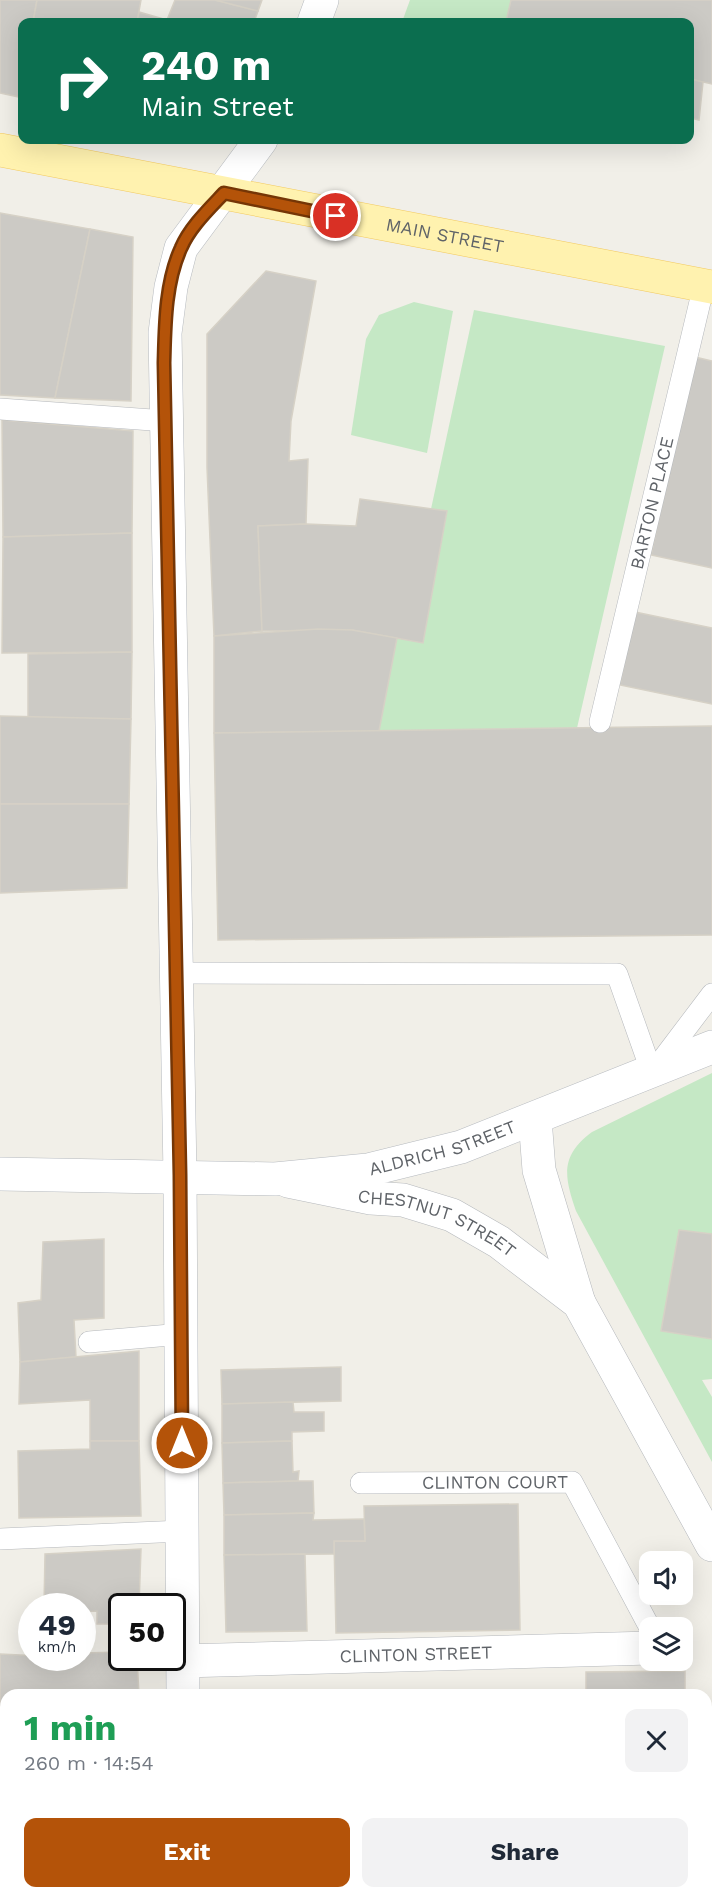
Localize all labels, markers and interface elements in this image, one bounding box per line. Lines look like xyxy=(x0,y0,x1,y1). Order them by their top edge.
text: 240 m xyxy=(141,41,271,90)
icon: right xyxy=(42,42,120,120)
text: Main Street xyxy=(141,91,294,123)
pin xyxy=(310,190,361,241)
icon: arrive xyxy=(319,199,352,232)
street label: MAIN STREET xyxy=(384,213,506,257)
street label: BARTON PLACE xyxy=(626,435,678,571)
street label: ALDRICH STREET xyxy=(367,1115,519,1179)
street label: CHESTNUT STREET xyxy=(356,1185,520,1261)
position arrow xyxy=(150,1411,214,1475)
street label: CLINTON COURT xyxy=(422,1471,568,1493)
map controls xyxy=(639,1551,693,1671)
button: sound xyxy=(639,1551,693,1605)
speed limit sign: 50 xyxy=(108,1593,186,1671)
text: 49 xyxy=(38,1607,76,1642)
button: layers xyxy=(639,1617,693,1671)
text: km/h xyxy=(38,1638,76,1656)
street label: CLINTON STREET xyxy=(339,1641,493,1667)
text: 1 min xyxy=(24,1707,116,1749)
button: close xyxy=(625,1709,688,1772)
text: 260 m · 14:54 xyxy=(24,1751,154,1775)
button: Exit xyxy=(24,1818,350,1887)
button: Share xyxy=(362,1818,688,1887)

